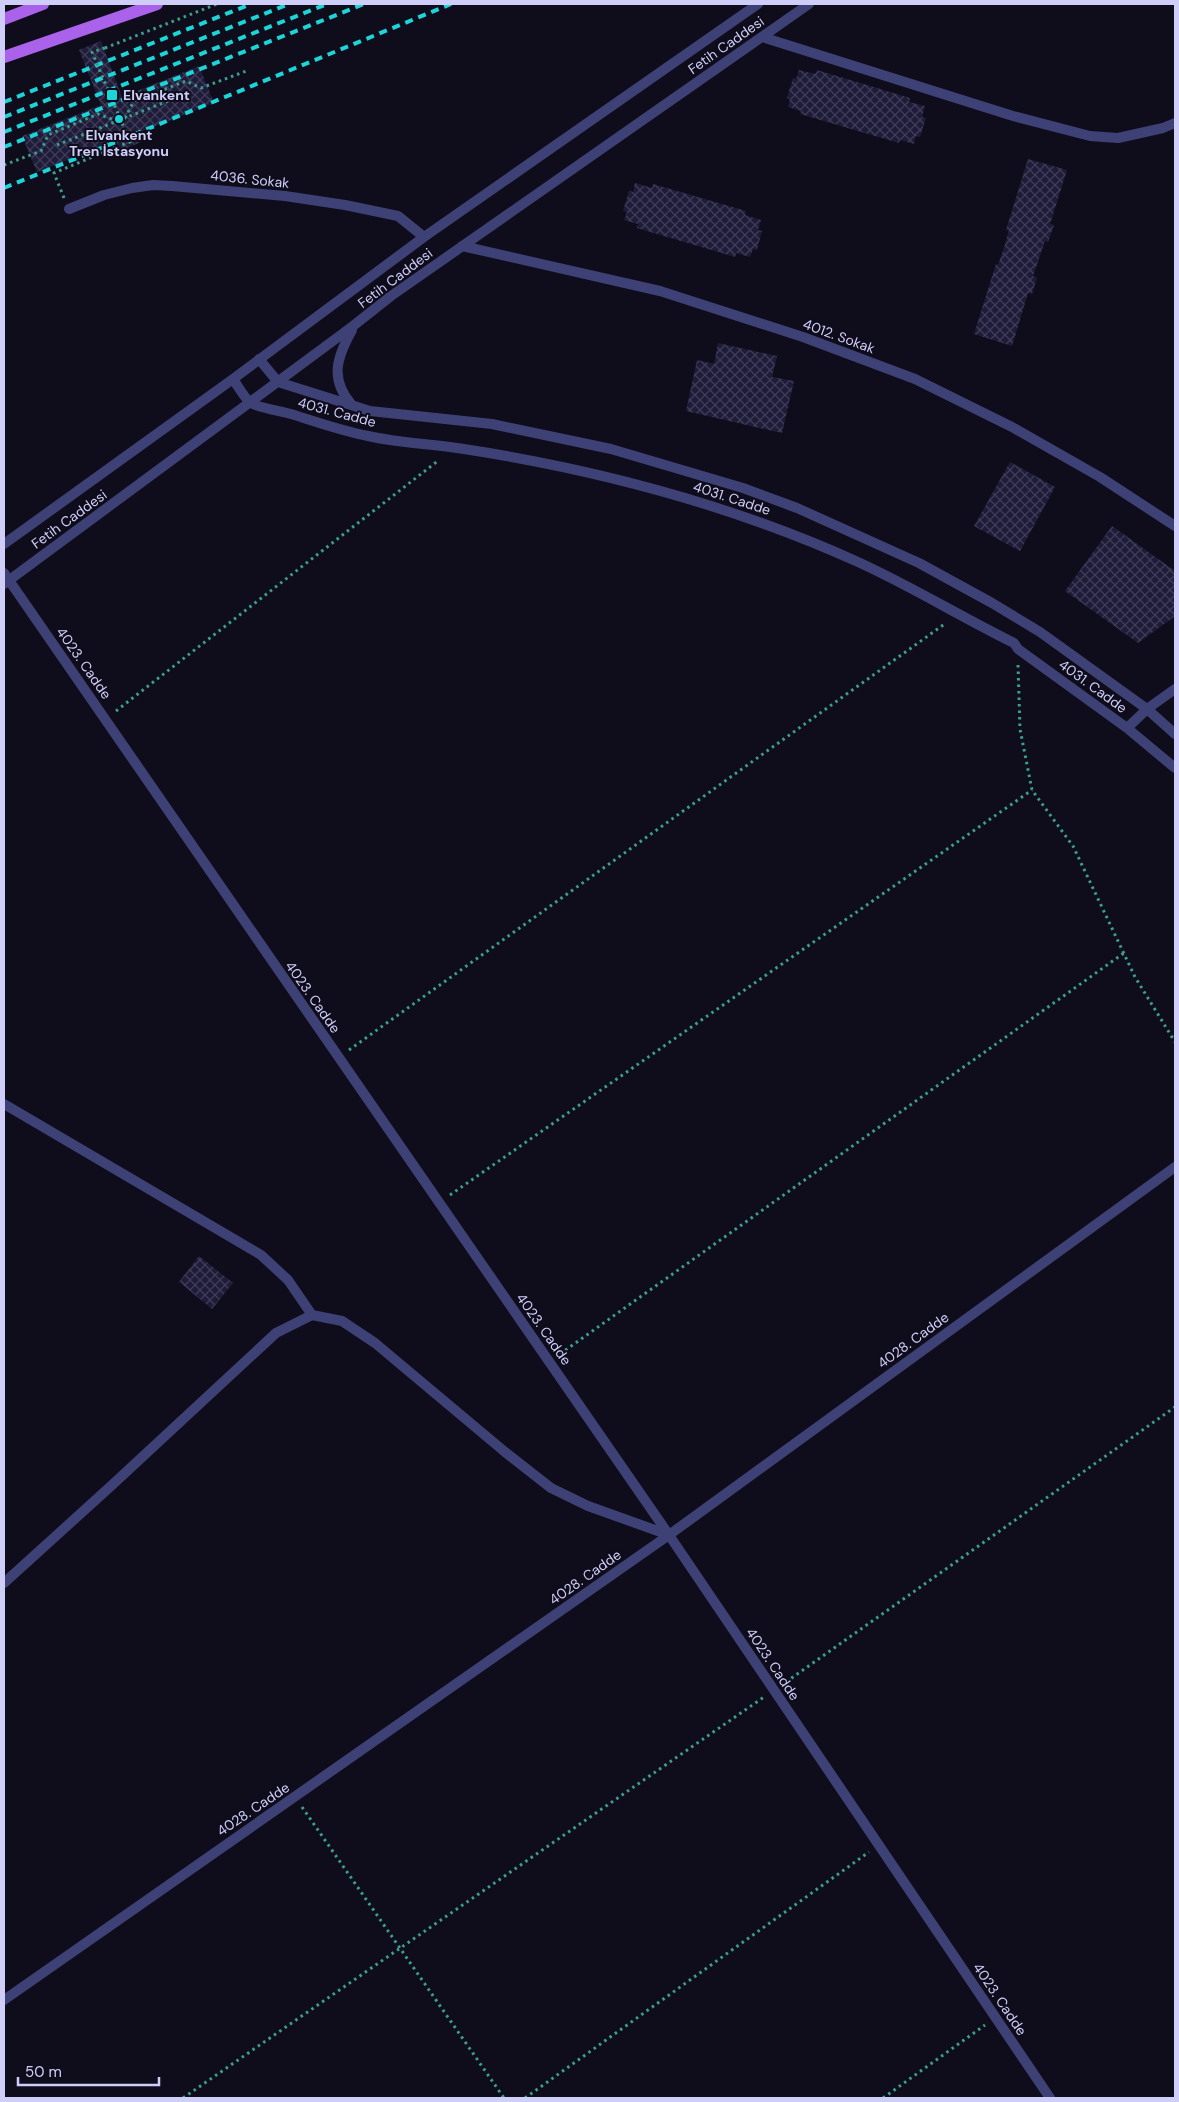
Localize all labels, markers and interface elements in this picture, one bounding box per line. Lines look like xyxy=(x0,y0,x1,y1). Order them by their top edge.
street label: Fetih Caddesi xyxy=(684,12,768,78)
place label: Elvankent xyxy=(123,86,190,104)
marker: Elvankent xyxy=(105,88,119,102)
marker: Elvankent Tren İstasyonu xyxy=(113,113,125,125)
place label: Elvankent Tren İstasyonu xyxy=(69,126,169,160)
street label: 4036. Sokak xyxy=(210,166,290,192)
street label: Fetih Caddesi xyxy=(354,244,436,312)
street label: 4012. Sokak xyxy=(801,315,877,357)
street label: 4031. Cadde xyxy=(296,393,378,431)
street label: 4031. Cadde xyxy=(691,477,773,519)
street label: Fetih Caddesi xyxy=(28,486,110,552)
street label: 4023. Cadde xyxy=(53,623,115,703)
street label: 4031. Cadde xyxy=(1055,655,1131,717)
street label: 4023. Cadde xyxy=(282,957,344,1037)
street label: 4023. Cadde xyxy=(513,1289,575,1369)
street label: 4028. Cadde xyxy=(874,1308,952,1372)
street label: 4028. Cadde xyxy=(545,1546,625,1608)
street label: 4023. Cadde xyxy=(742,1624,804,1704)
street label: 4028. Cadde xyxy=(213,1778,293,1840)
street label: 4023. Cadde xyxy=(969,1959,1031,2039)
scale bar xyxy=(18,2054,159,2086)
text: 50 m xyxy=(25,2062,62,2082)

